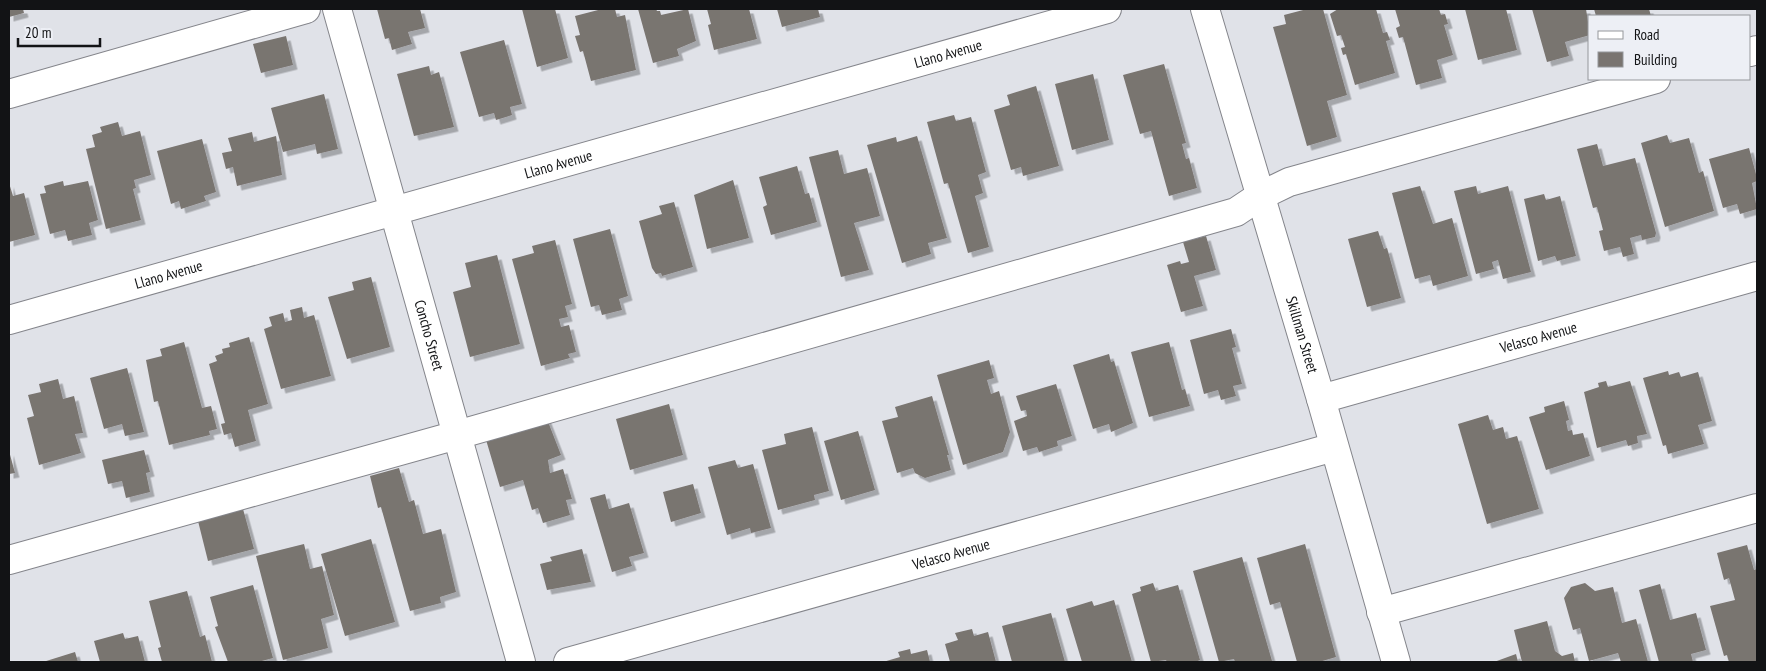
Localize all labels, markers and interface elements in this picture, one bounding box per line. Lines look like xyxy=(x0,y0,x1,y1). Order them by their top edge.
scale bar xyxy=(18,15,100,47)
legend xyxy=(1588,15,1751,80)
text: 20 m xyxy=(25,23,51,42)
text: Road xyxy=(1634,25,1660,44)
street label: Llano Avenue xyxy=(912,35,984,72)
text: Building xyxy=(1634,50,1677,69)
street label: Llano Avenue xyxy=(522,145,594,183)
street label: Llano Avenue xyxy=(133,256,205,293)
street label: Skillman Street xyxy=(1282,294,1323,375)
street label: Concho Street xyxy=(410,298,448,373)
street label: Velasco Avenue xyxy=(1497,317,1579,357)
street label: Velasco Avenue xyxy=(909,534,992,574)

